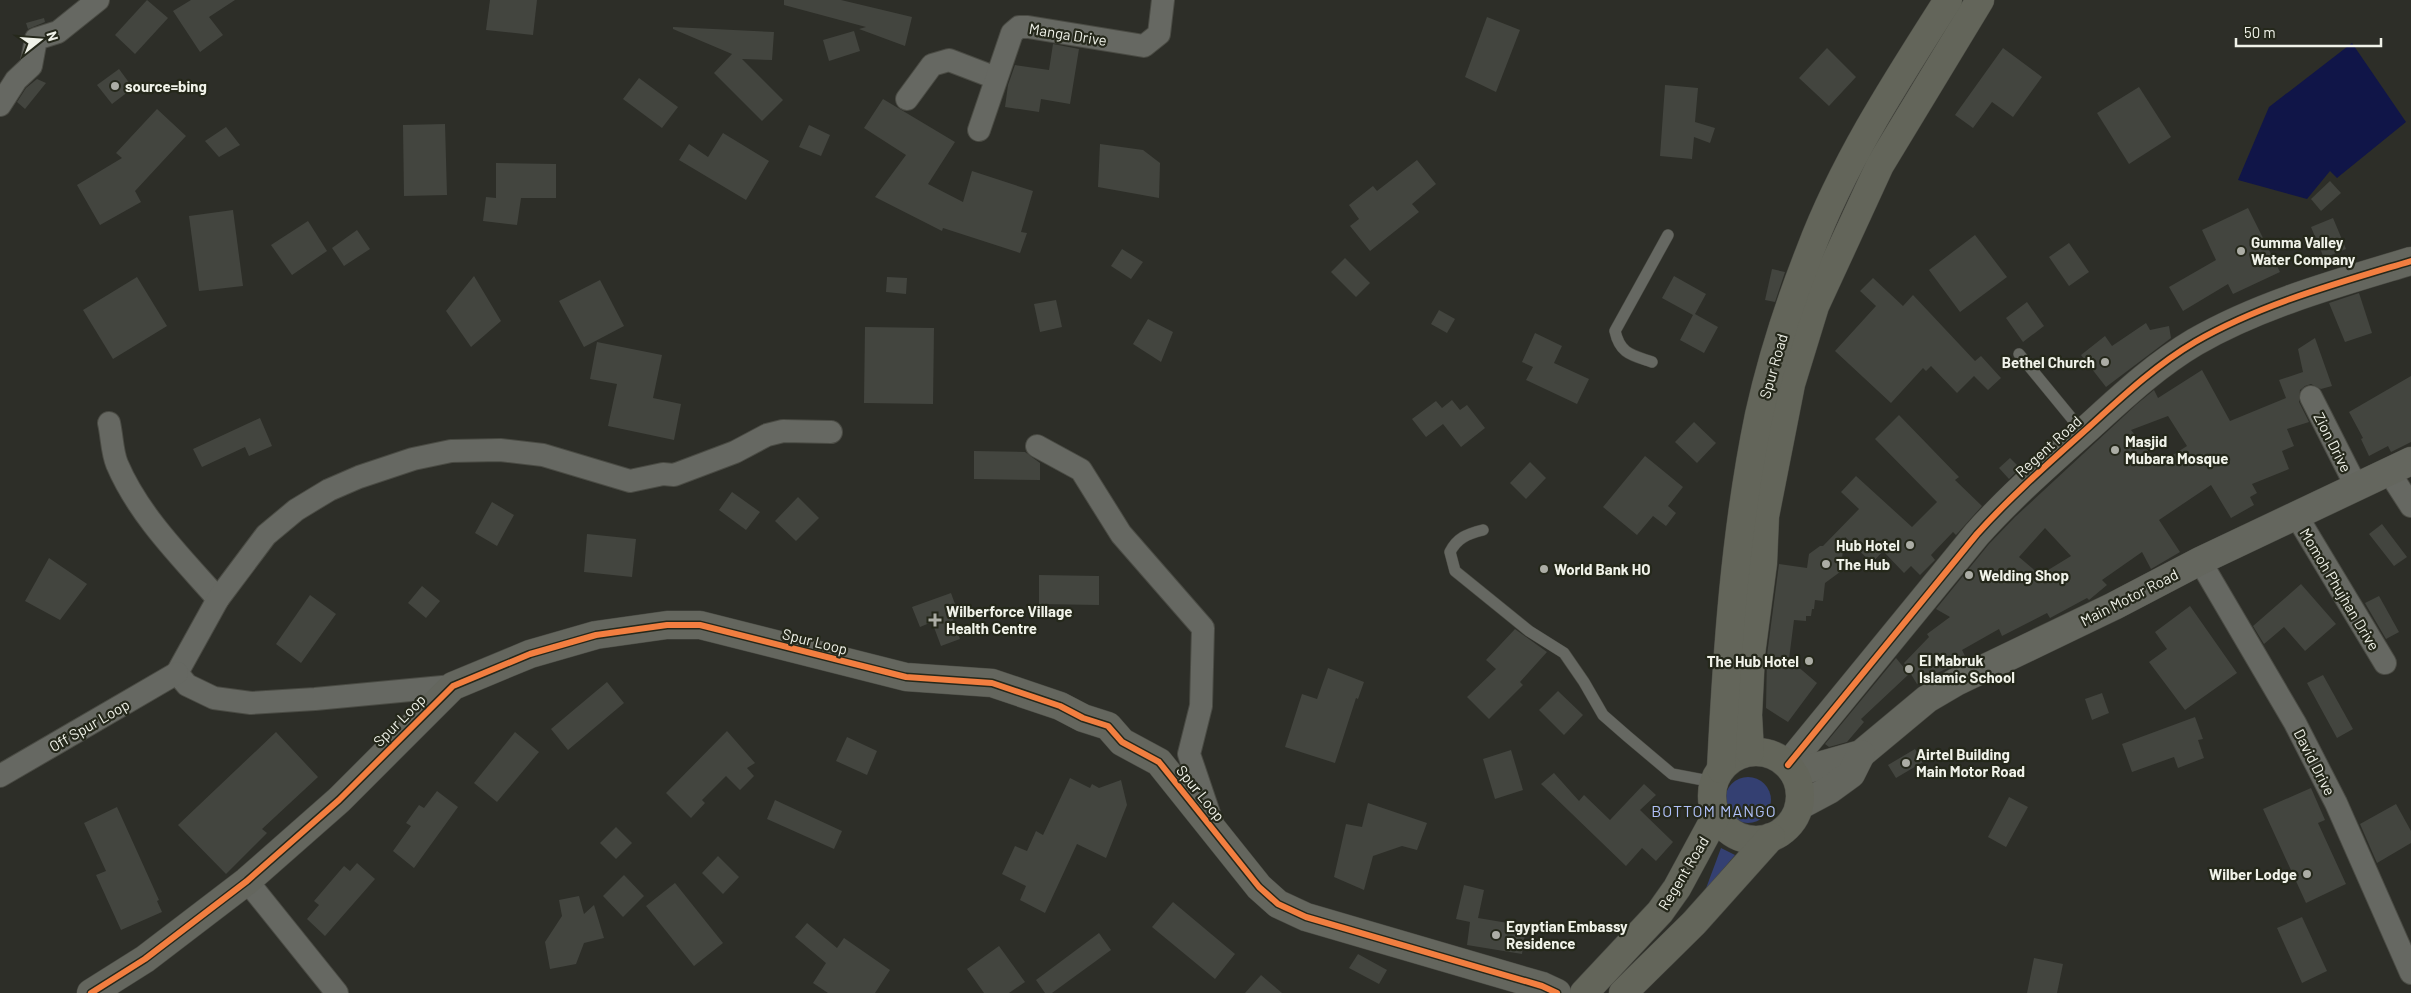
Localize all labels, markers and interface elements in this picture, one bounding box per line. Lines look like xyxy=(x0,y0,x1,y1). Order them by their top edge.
north arrow xyxy=(15,15,65,65)
scale bar xyxy=(2236,15,2381,47)
street label: Manga Drive xyxy=(1028,19,1108,49)
text: 50 m xyxy=(2244,23,2276,41)
text: N xyxy=(43,29,62,43)
place label: source=bing xyxy=(125,77,207,95)
marker: source=bing xyxy=(109,80,121,92)
place label: Gumma Valley Water Company xyxy=(2251,233,2356,268)
marker: Gumma Valley Water Company xyxy=(2235,245,2247,257)
street label: Spur Road xyxy=(1755,331,1791,401)
place label: Bethel Church xyxy=(2002,353,2095,371)
marker: Bethel Church xyxy=(2099,356,2111,368)
street label: Zion Drive xyxy=(2310,409,2356,475)
street label: Regent Road xyxy=(2011,412,2085,480)
place label: Masjid Mubara Mosque xyxy=(2125,432,2228,467)
marker: Masjid Mubara Mosque xyxy=(2109,444,2121,456)
street label: Momoh Phujhan Drive xyxy=(2296,525,2384,653)
place label: Hub Hotel xyxy=(1836,536,1900,554)
marker: Hub Hotel xyxy=(1904,539,1916,551)
place label: The Hub xyxy=(1836,555,1890,573)
marker: The Hub xyxy=(1820,558,1832,570)
place label: World Bank HO xyxy=(1554,560,1651,578)
marker: World Bank HO xyxy=(1538,563,1550,575)
street label: Main Motor Road xyxy=(2077,565,2181,629)
place label: Welding Shop xyxy=(1979,566,2069,584)
marker: Welding Shop xyxy=(1963,569,1975,581)
place label: Wilberforce Village Health Centre xyxy=(946,602,1072,637)
marker: Wilberforce Village Health Centre xyxy=(928,613,942,627)
street label: Spur Loop xyxy=(780,624,850,658)
place label: El Mabruk Islamic School xyxy=(1919,651,2015,686)
place label: The Hub Hotel xyxy=(1707,652,1799,670)
marker: The Hub Hotel xyxy=(1803,655,1815,667)
marker: El Mabruk Islamic School xyxy=(1903,663,1915,675)
street label: Spur Loop xyxy=(369,690,429,750)
street label: Off Spur Loop xyxy=(46,695,132,755)
street label: David Drive xyxy=(2291,726,2339,798)
place label: Airtel Building Main Motor Road xyxy=(1916,745,2025,780)
marker: Airtel Building Main Motor Road xyxy=(1900,757,1912,769)
street label: Spur Loop xyxy=(1173,761,1229,825)
district label: BOTTOM MANGO xyxy=(1651,801,1777,820)
street label: Regent Road xyxy=(1654,833,1712,913)
place label: Wilber Lodge xyxy=(2209,865,2297,883)
marker: Wilber Lodge xyxy=(2301,868,2313,880)
place label: Egyptian Embassy Residence xyxy=(1506,917,1628,952)
marker: Egyptian Embassy Residence xyxy=(1490,929,1502,941)

